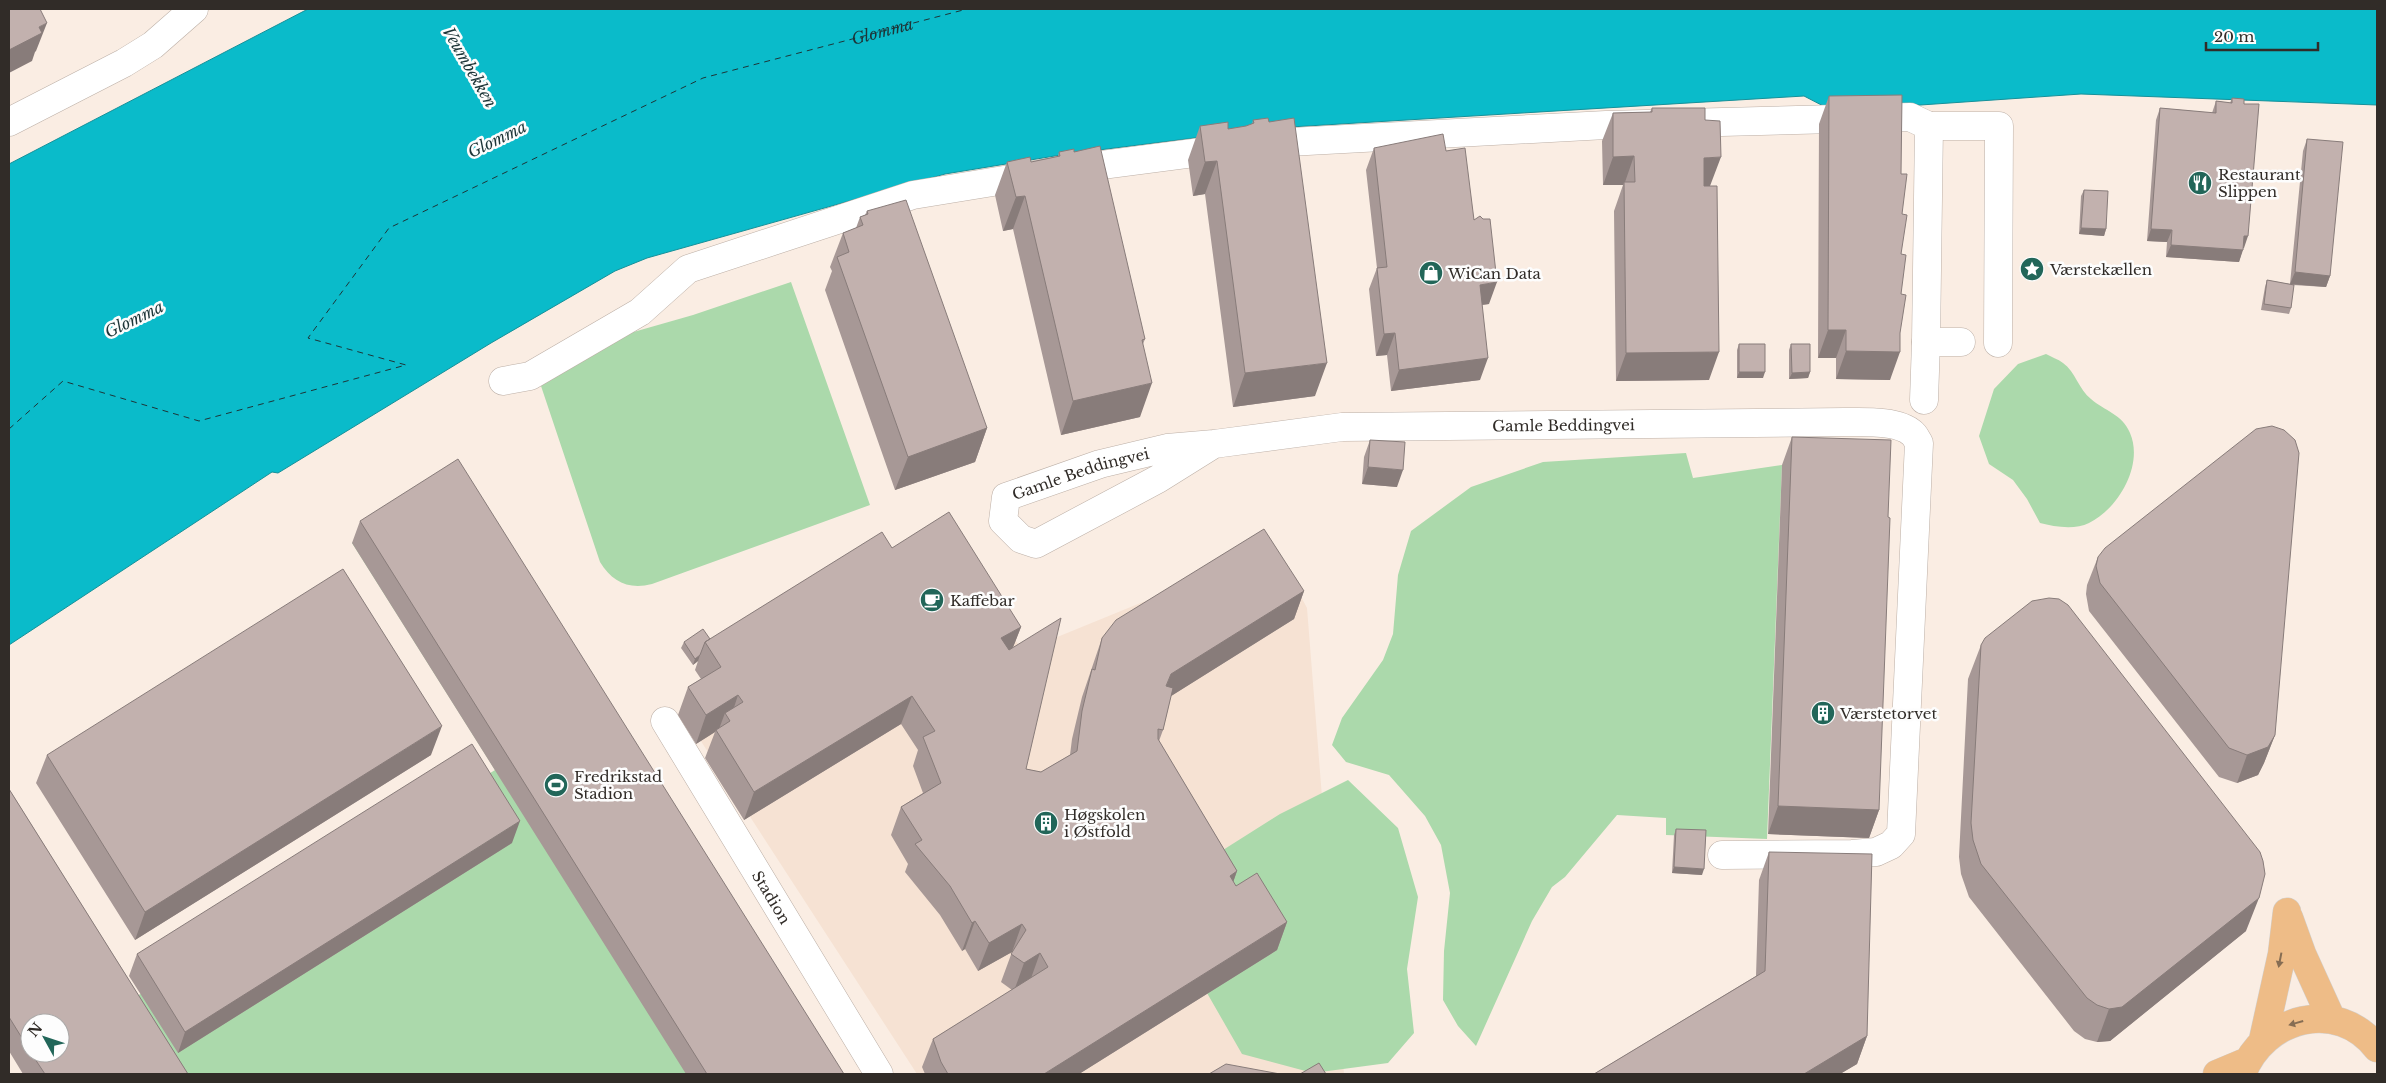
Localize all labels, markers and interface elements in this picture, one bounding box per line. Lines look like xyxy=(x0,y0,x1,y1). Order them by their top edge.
water label: Glomma xyxy=(849,13,915,49)
scale bar xyxy=(2206,20,2318,52)
water label: Veumbekken xyxy=(439,23,501,111)
text: 20 m xyxy=(2214,27,2254,46)
water label: Glomma xyxy=(464,116,530,162)
place label: Restaurant Slippen xyxy=(2218,165,2301,201)
restaurant icon: Restaurant Slippen xyxy=(2187,170,2213,196)
place icon: Værstekællen xyxy=(2019,256,2045,282)
shop icon: WiCan Data xyxy=(1418,260,1444,286)
place label: Værstekællen xyxy=(2049,260,2152,279)
place label: WiCan Data xyxy=(1447,264,1542,283)
water label: Glomma xyxy=(101,296,167,342)
street label: Gamle Beddingvei xyxy=(1492,415,1635,435)
street label: Gamle Beddingvei xyxy=(1009,443,1151,504)
cafe icon: Kaffebar xyxy=(919,587,945,613)
place label: Kaffebar xyxy=(950,591,1015,610)
building icon: Værstetorvet xyxy=(1810,700,1836,726)
place label: Værstetorvet xyxy=(1839,704,1937,723)
place label: Fredrikstad Stadion xyxy=(574,767,662,803)
sports icon: Fredrikstad Stadion xyxy=(543,772,569,798)
place label: Høgskolen i Østfold xyxy=(1064,805,1145,841)
building icon: Høgskolen i Østfold xyxy=(1033,810,1059,836)
street label: Stadion xyxy=(748,867,795,927)
one-way arrow xyxy=(2276,952,2284,968)
north arrow xyxy=(20,1013,70,1063)
text: N xyxy=(24,1019,46,1040)
one-way arrow xyxy=(2288,1019,2303,1027)

